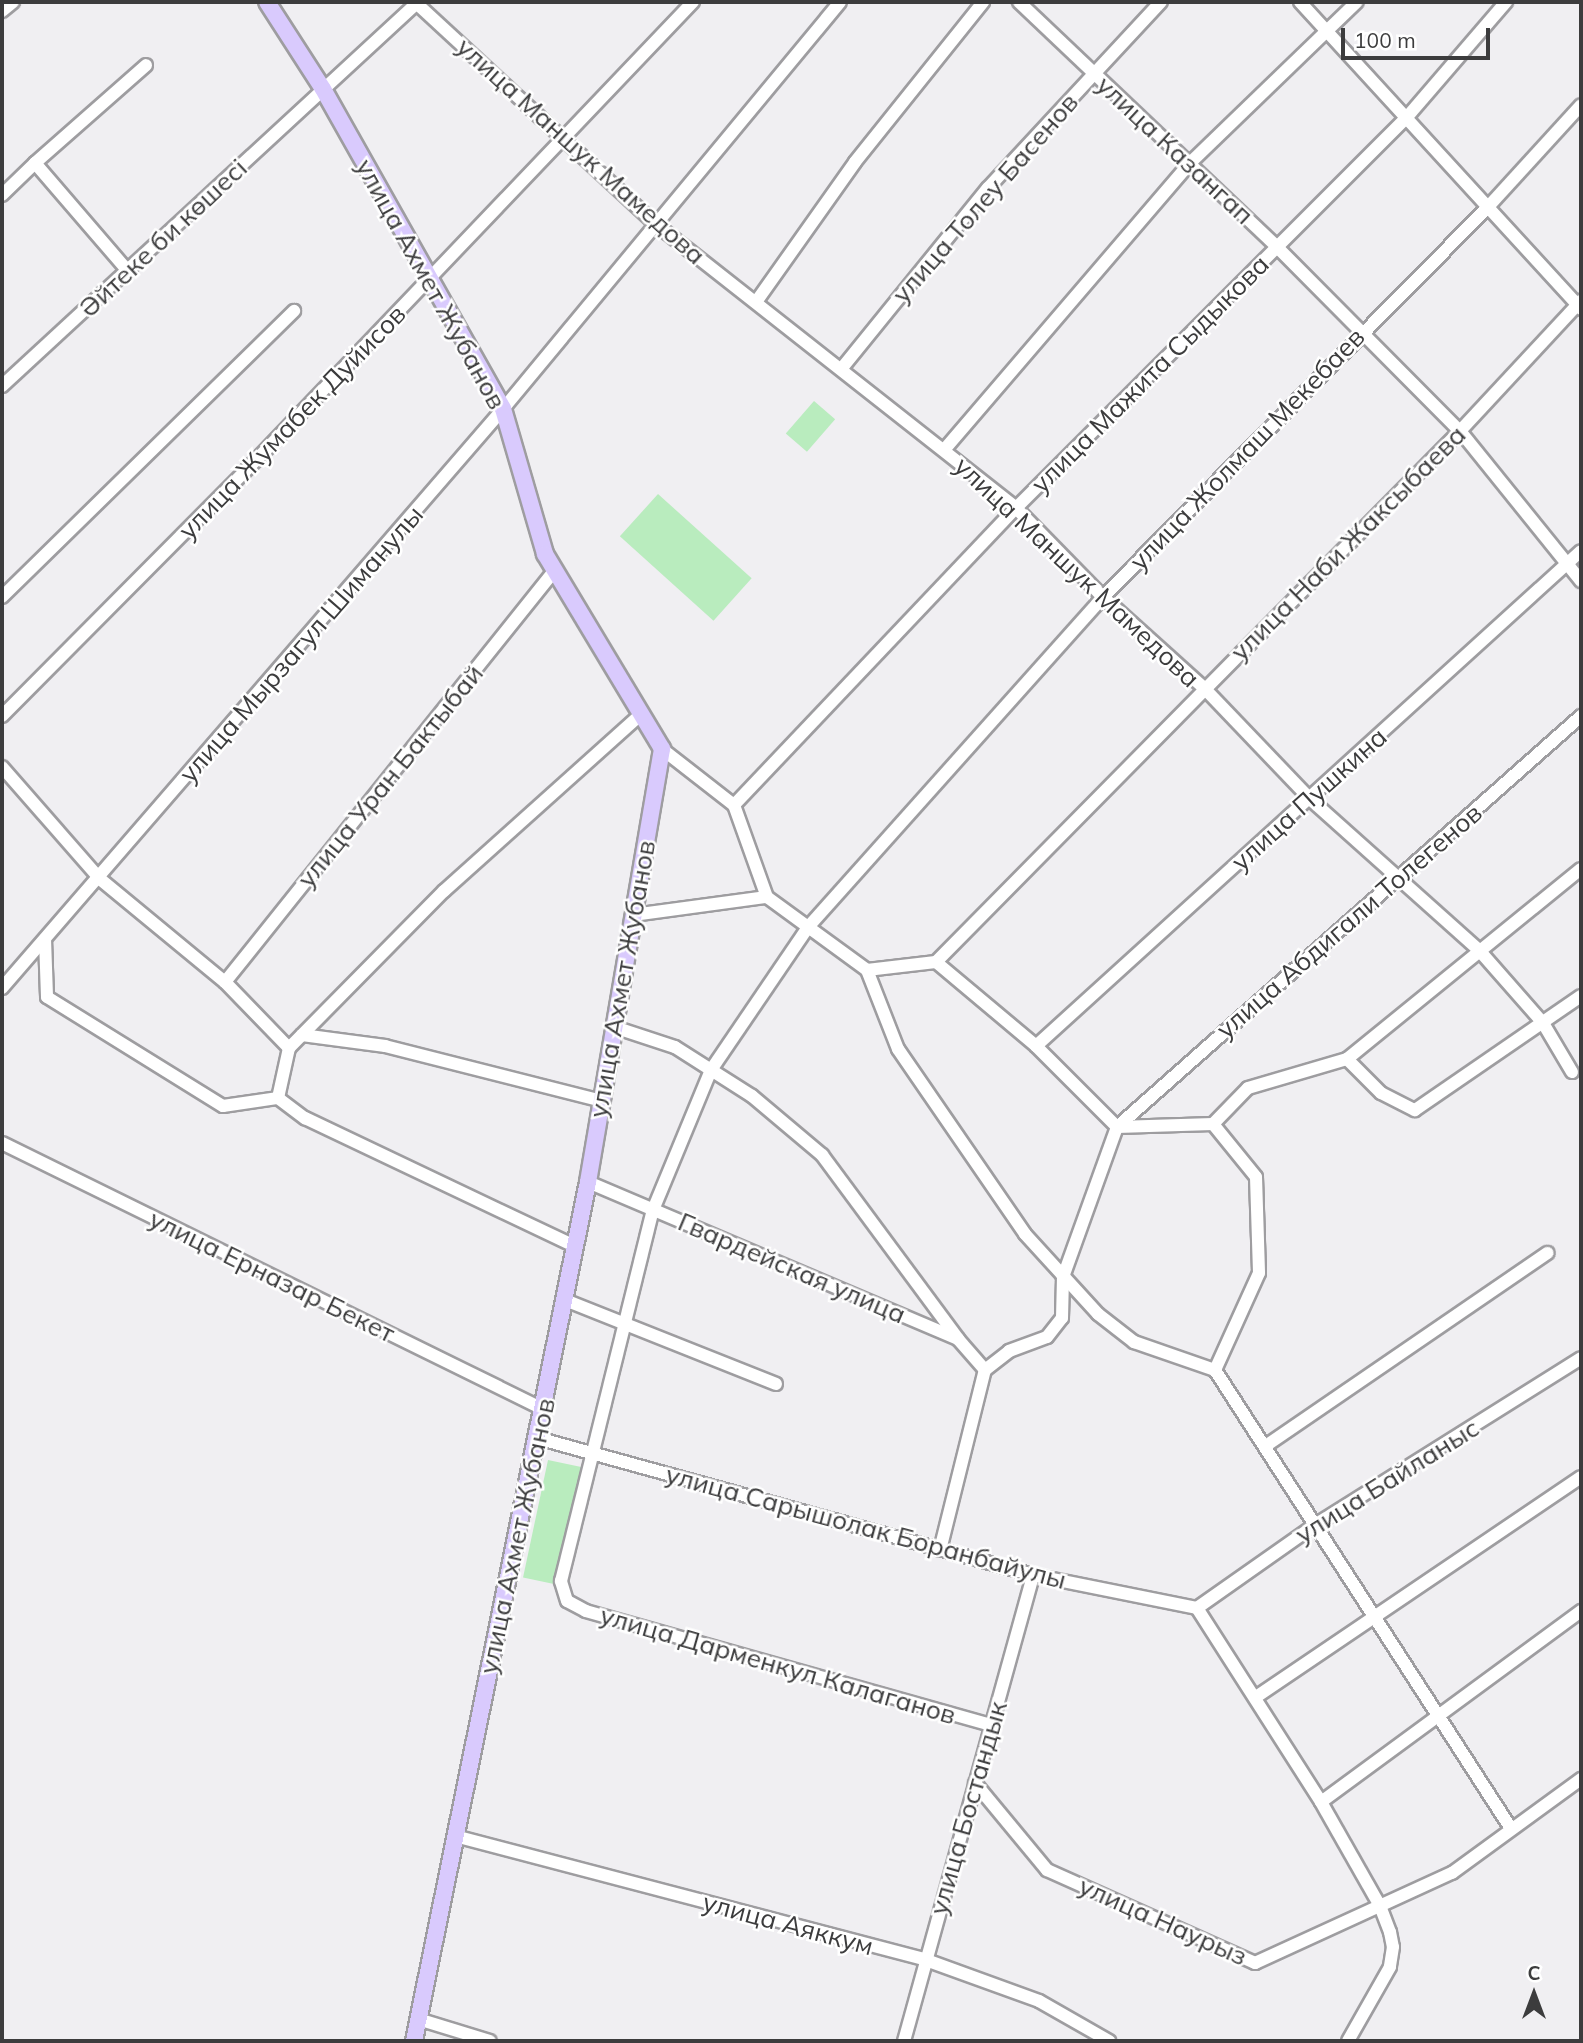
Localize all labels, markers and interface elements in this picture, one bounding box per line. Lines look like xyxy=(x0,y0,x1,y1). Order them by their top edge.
scale bar xyxy=(1345,14,1494,58)
text: 100 m xyxy=(1354,27,1416,53)
street label: улица Маншук Мамедова xyxy=(450,31,712,271)
street label: улица Казангап xyxy=(1090,69,1260,231)
street label: улица Толеу Басенов xyxy=(885,87,1085,309)
street label: Әйтеке би көшесі xyxy=(73,152,253,324)
street label: улица Ахмет Жубанов xyxy=(349,153,513,415)
street label: улица Мажита Сыдыкова xyxy=(1025,249,1275,499)
street label: улица Жумабек Дуйисов xyxy=(172,298,412,546)
street label: улица Жолмаш Мекебаев xyxy=(1123,321,1371,577)
street label: улица Наби Жаксыбаева xyxy=(1224,419,1472,667)
street label: улица Маншук Мамедова xyxy=(948,450,1206,694)
street label: улица Мырзагул Шиманулы xyxy=(172,499,430,789)
street label: улица Уран Бактыбай xyxy=(291,658,489,894)
street label: улица Пушкина xyxy=(1225,721,1393,877)
street label: улица Абдигали Толегенов xyxy=(1210,797,1488,1045)
street label: улица Ахмет Жубанов xyxy=(582,838,662,1120)
street label: улица Ерназар Бекет xyxy=(144,1203,400,1349)
street label: Гвардейская улица xyxy=(674,1206,910,1330)
street label: улица Ахмет Жубанов xyxy=(472,1395,562,1677)
street label: улица Байланыс xyxy=(1289,1412,1485,1550)
street label: улица Сарышолак Боранбайулы xyxy=(662,1458,1070,1596)
street label: улица Дарменкул Калаганов xyxy=(597,1599,959,1731)
street label: улица Бостандык xyxy=(923,1698,1013,1918)
street label: улица Наурыз xyxy=(1074,1870,1252,1972)
street label: улица Аяккум xyxy=(699,1886,877,1962)
north arrow xyxy=(1499,1959,1569,2029)
text: С xyxy=(1527,1961,1541,1985)

